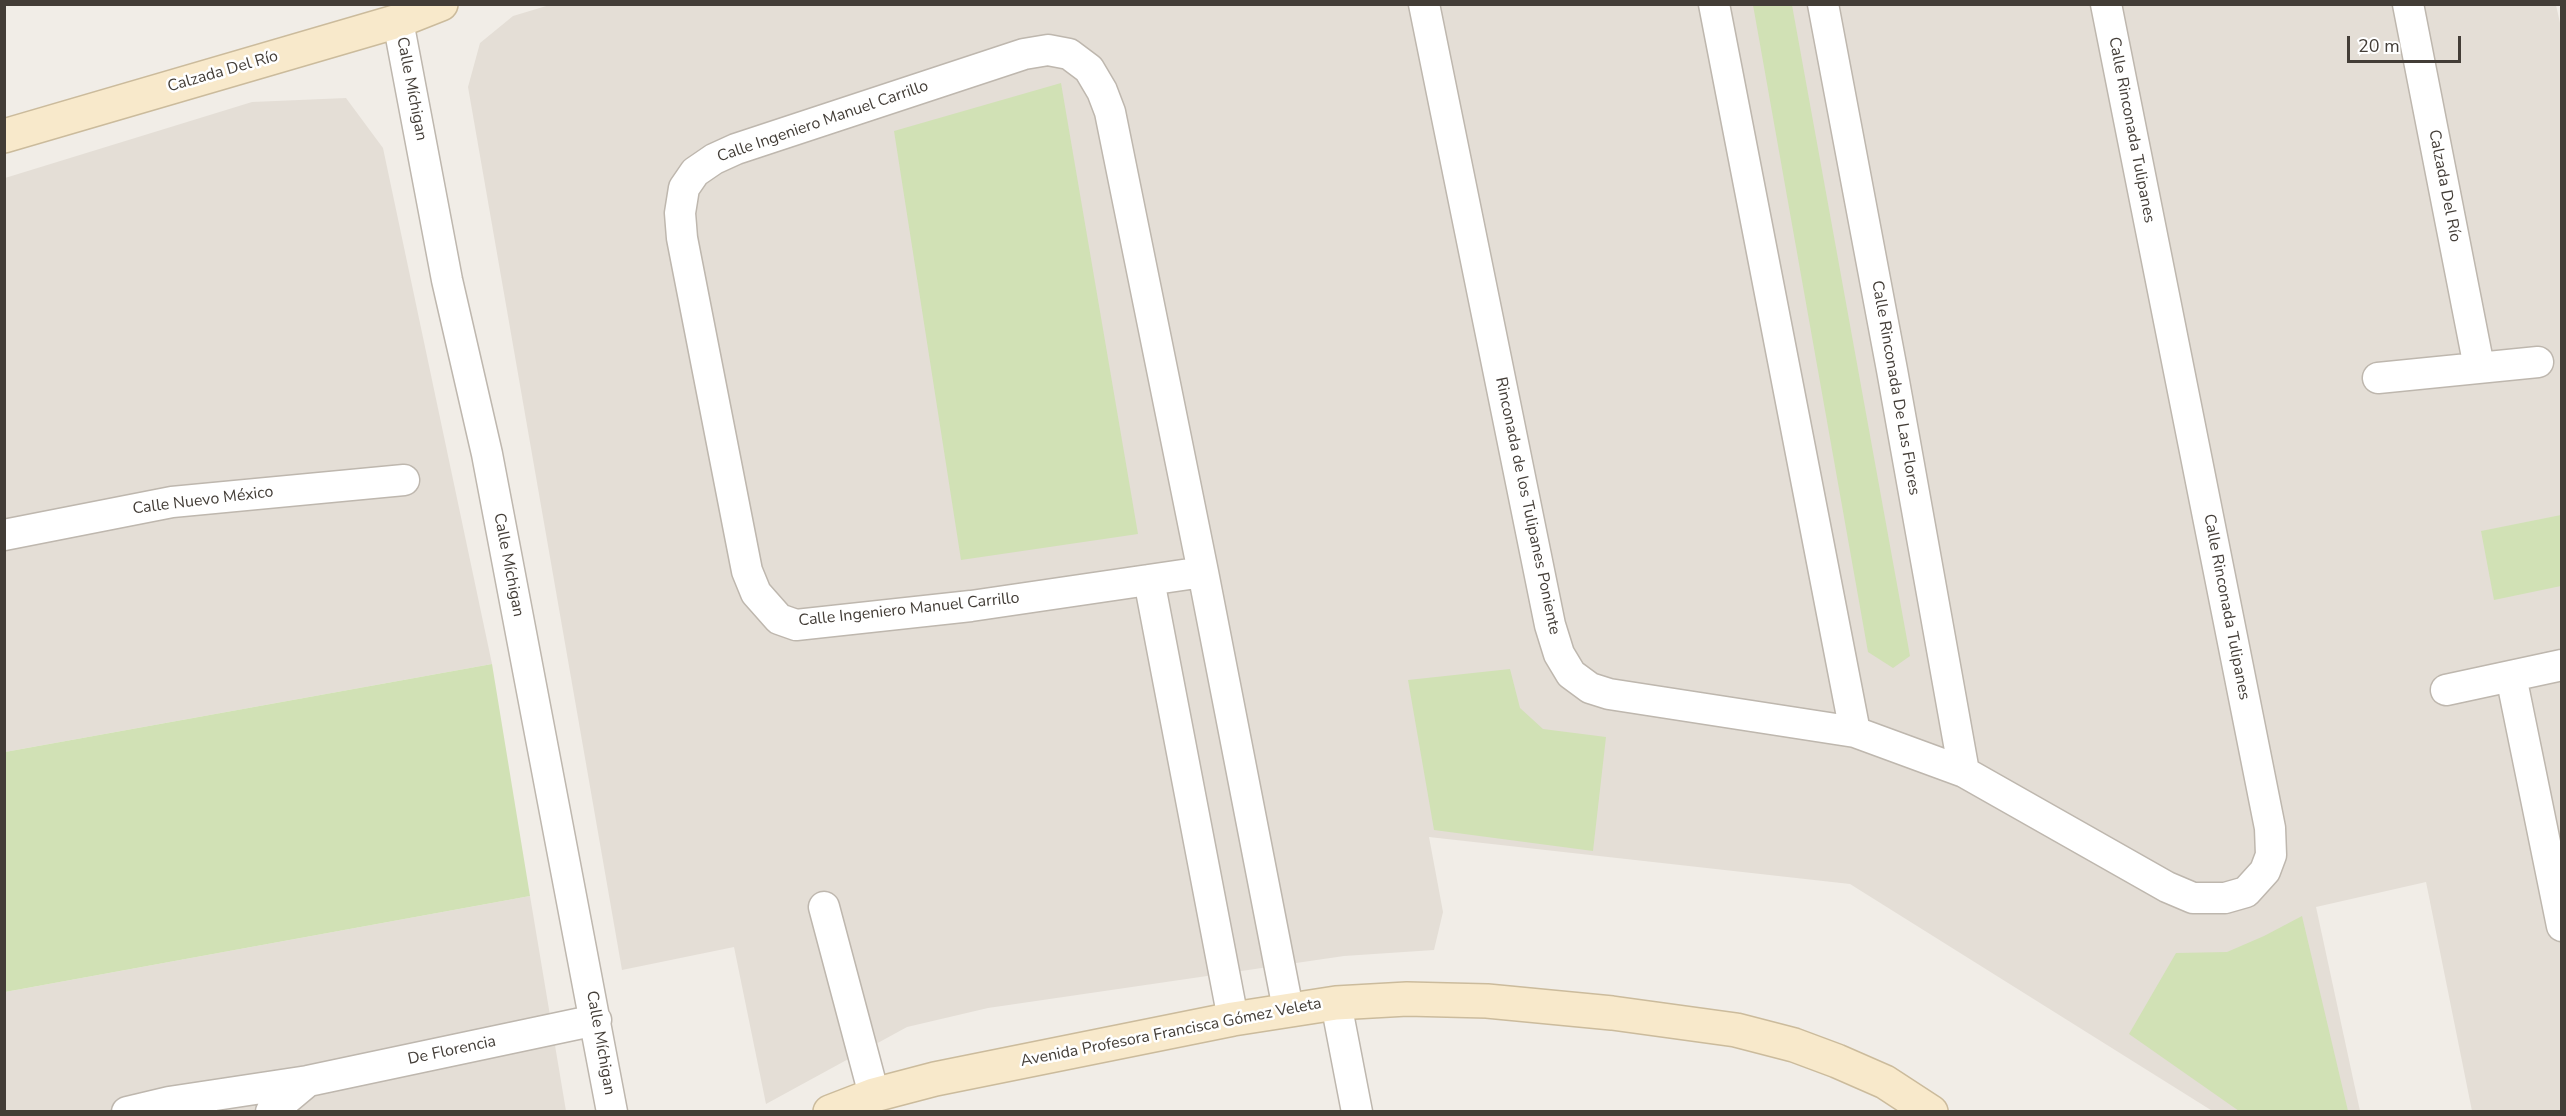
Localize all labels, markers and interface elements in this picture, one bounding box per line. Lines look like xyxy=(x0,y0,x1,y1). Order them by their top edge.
scale bar xyxy=(2350,24,2464,62)
text: 20 m xyxy=(2358,34,2400,58)
street label: Calle Míchigan xyxy=(392,35,430,143)
street label: Calle Rinconada Tulipanes xyxy=(2104,35,2158,225)
street label: Calzada Del Río xyxy=(166,47,280,97)
street label: Calle Ingeniero Manuel Carrillo xyxy=(715,77,931,167)
street label: Calzada Del Río xyxy=(2424,128,2464,244)
street label: Calle Rinconada De Las Flores xyxy=(1867,279,1923,497)
street label: Rinconada de los Tulipanes Poniente xyxy=(1490,376,1564,636)
street label: Calle Nuevo México xyxy=(131,483,275,519)
street label: Calle Míchigan xyxy=(489,511,527,619)
street label: Calle Rinconada Tulipanes xyxy=(2199,512,2253,702)
street label: Calle Ingeniero Manuel Carrillo xyxy=(798,589,1020,631)
street label: Calle Míchigan xyxy=(581,989,619,1097)
street label: Avenida Profesora Francisca Gómez Veleta xyxy=(1019,994,1323,1072)
street label: De Florencia xyxy=(406,1032,498,1070)

